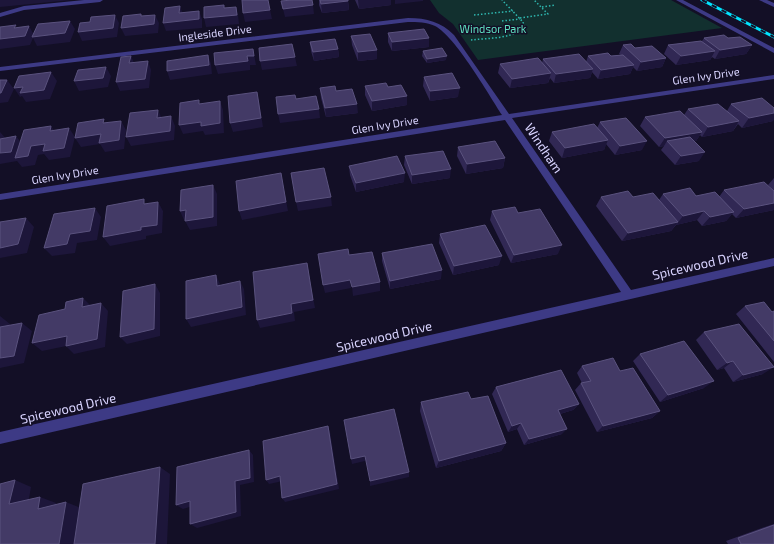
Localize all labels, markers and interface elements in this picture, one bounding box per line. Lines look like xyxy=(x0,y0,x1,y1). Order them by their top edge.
street label: Ingleside Drive xyxy=(178,22,252,43)
park label: Windsor Park xyxy=(460,22,527,35)
street label: Glen Ivy Drive xyxy=(671,64,740,87)
street label: Glen Ivy Drive xyxy=(350,113,419,136)
street label: Windham xyxy=(522,120,566,176)
street label: Glen Ivy Drive xyxy=(30,163,99,186)
street label: Spicewood Drive xyxy=(650,245,750,283)
street label: Spicewood Drive xyxy=(334,317,434,355)
street label: Spicewood Drive xyxy=(18,389,118,427)

